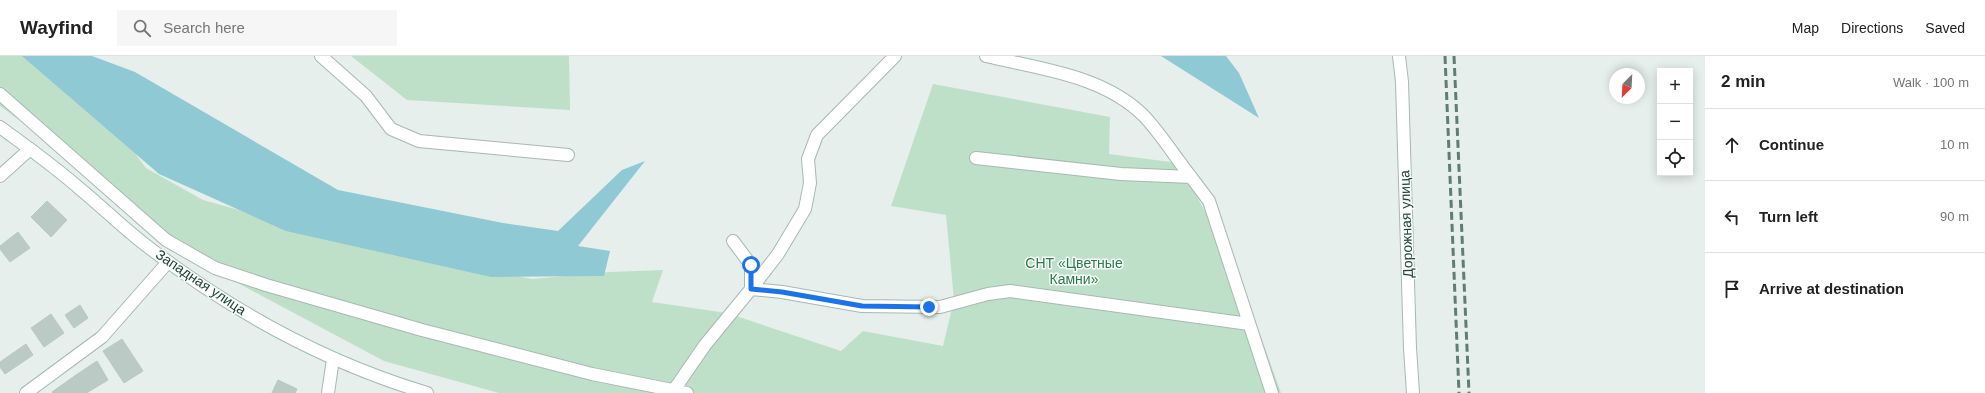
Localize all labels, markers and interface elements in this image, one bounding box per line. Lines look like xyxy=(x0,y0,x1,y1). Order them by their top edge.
search box xyxy=(117,10,397,46)
text: Wayfind xyxy=(20,17,93,38)
icon: search xyxy=(131,17,153,39)
text: Search here xyxy=(163,19,245,36)
text: Map xyxy=(1792,20,1819,36)
text: Directions xyxy=(1841,20,1903,36)
text: Saved xyxy=(1925,20,1965,36)
north arrow xyxy=(1609,68,1645,104)
map controls xyxy=(1657,68,1693,176)
button: + xyxy=(1657,68,1693,104)
text: 2 min xyxy=(1721,72,1765,91)
text: Walk · 100 m xyxy=(1893,75,1969,90)
button: − xyxy=(1657,104,1693,140)
icon: ahead xyxy=(1721,134,1743,156)
text: Continue xyxy=(1759,136,1824,153)
text: 10 m xyxy=(1940,137,1969,152)
button: locate xyxy=(1657,140,1693,176)
street label: Дорожная улица xyxy=(1396,170,1416,278)
icon: left xyxy=(1721,206,1743,228)
text: Turn left xyxy=(1759,208,1818,225)
text: 90 m xyxy=(1940,209,1969,224)
street label: Западная улица xyxy=(153,246,249,318)
park label: СНТ «Цветные Камни» xyxy=(1025,255,1123,287)
route start xyxy=(742,256,760,274)
icon: arrive xyxy=(1721,278,1743,300)
text: Arrive at destination xyxy=(1759,280,1904,297)
route end xyxy=(920,298,938,316)

